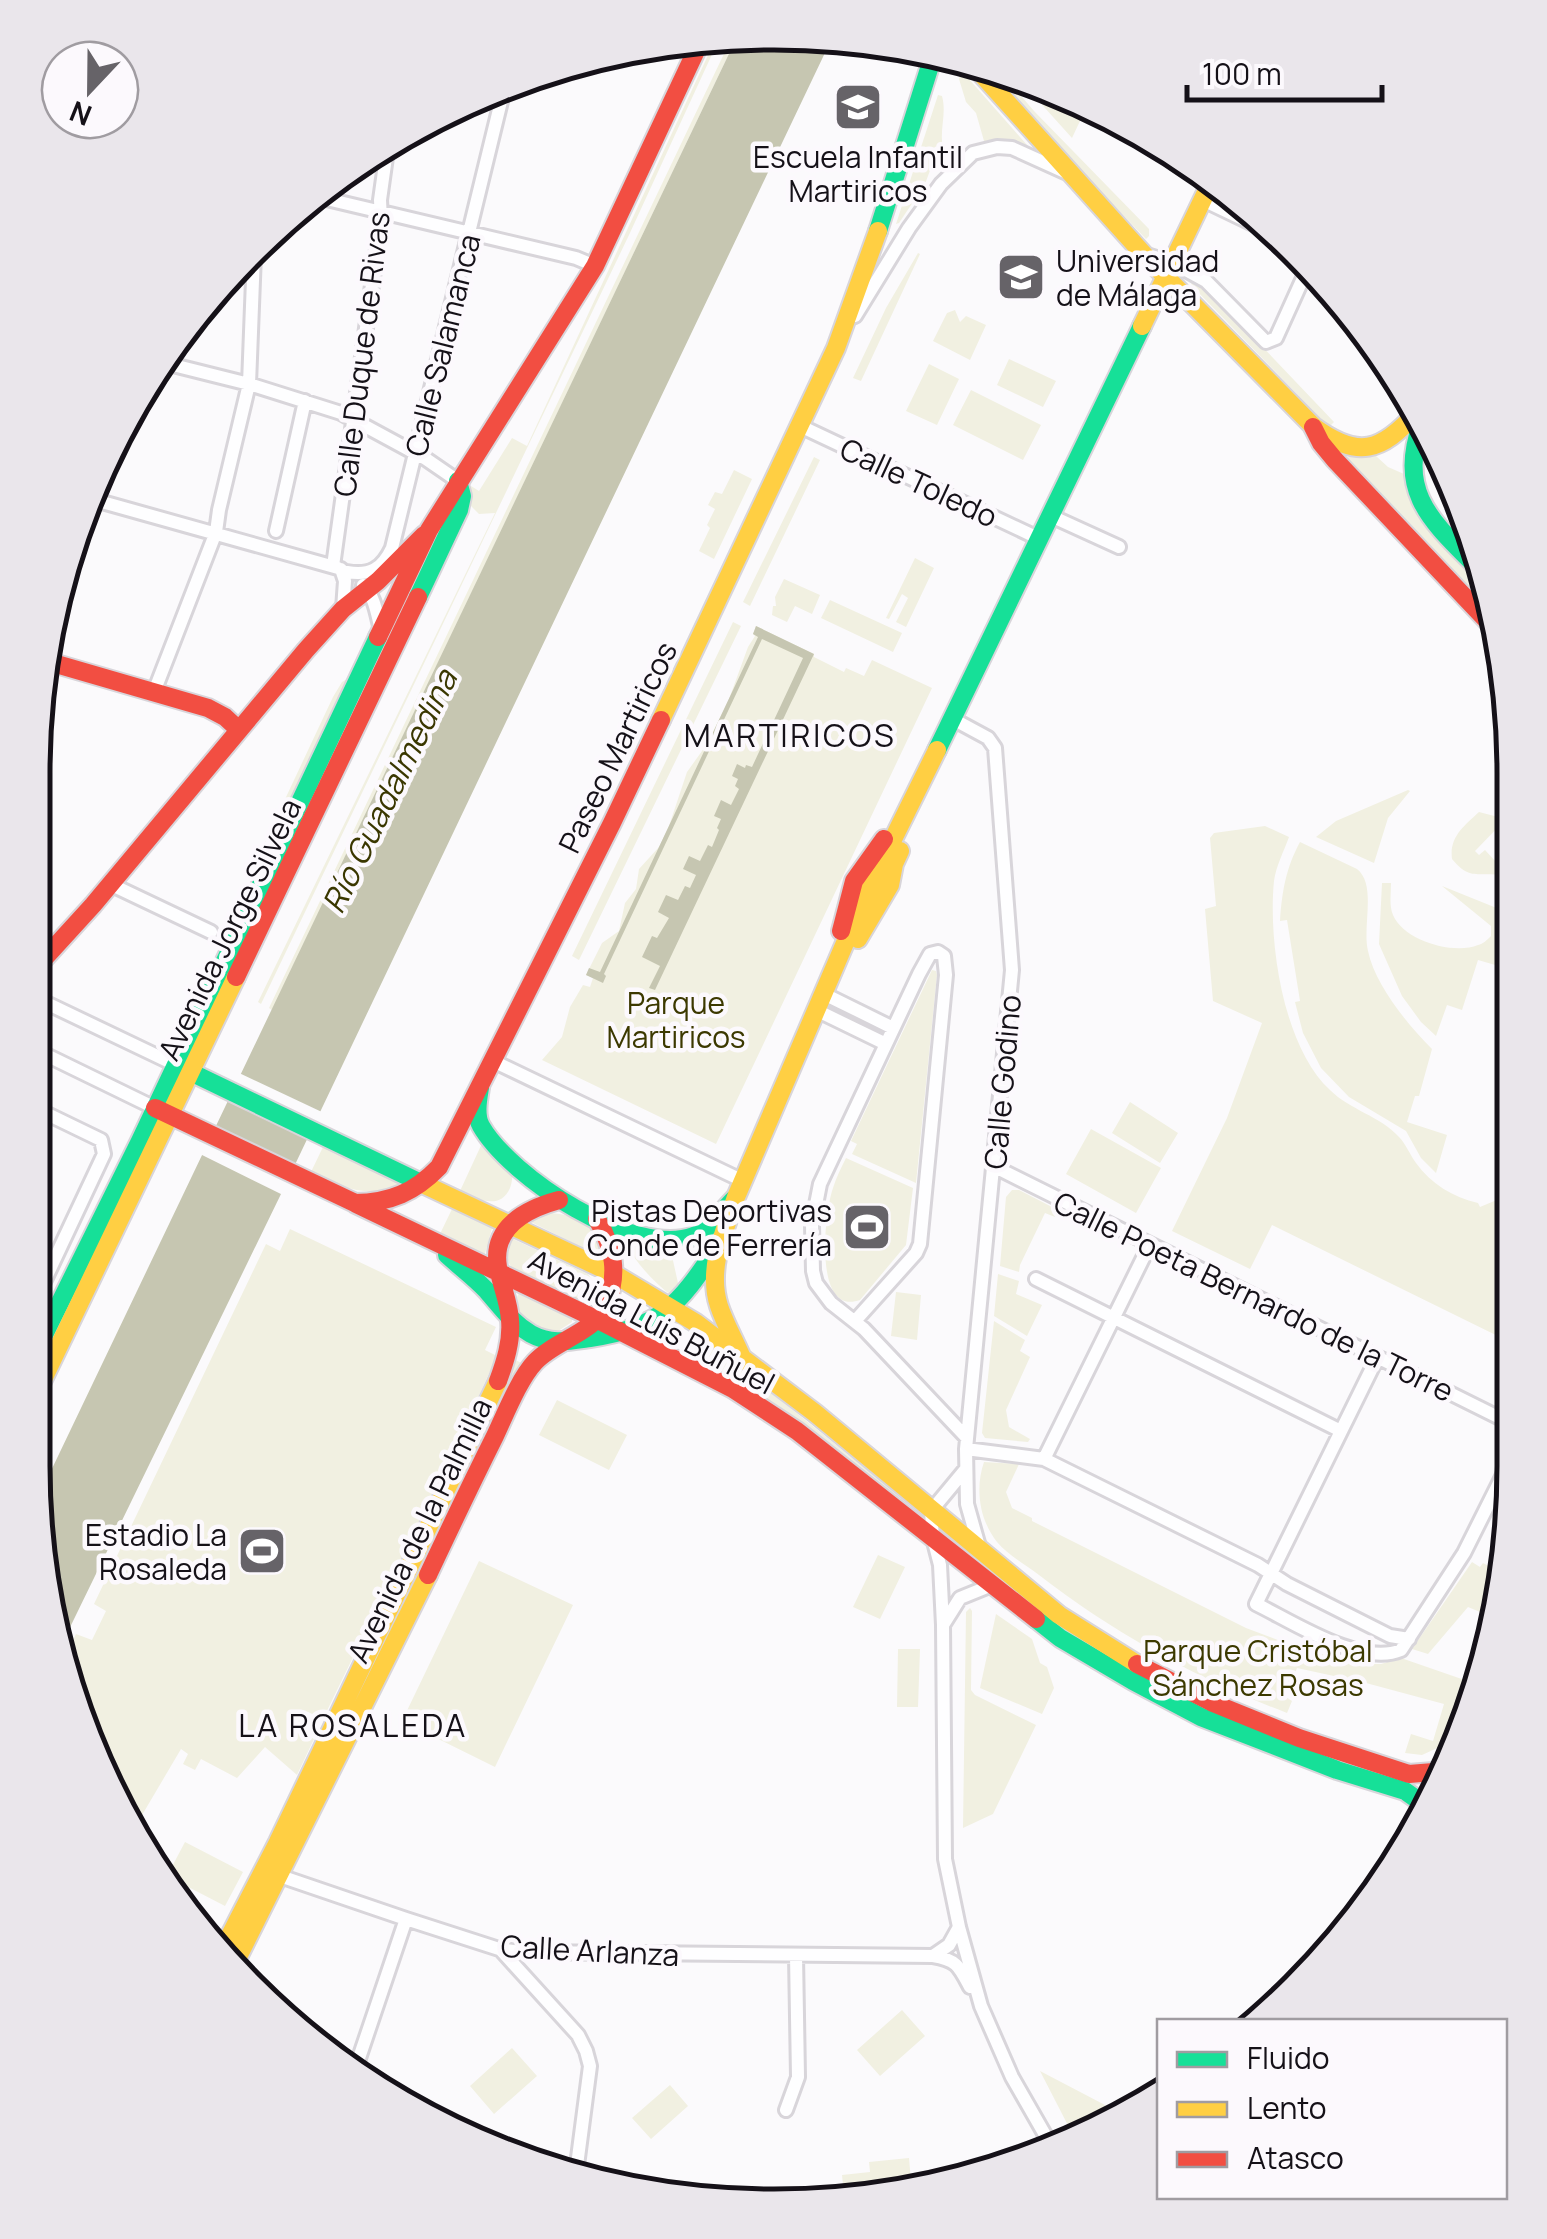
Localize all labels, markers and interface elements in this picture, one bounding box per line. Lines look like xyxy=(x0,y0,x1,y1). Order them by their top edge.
north arrow xyxy=(40,40,140,140)
scale bar xyxy=(1187,40,1382,102)
text: 100 m xyxy=(1202,53,1282,94)
school or university icon: Escuela Infantil Martiricos xyxy=(832,81,884,133)
text: N xyxy=(64,93,97,135)
place label: Escuela Infantil Martiricos xyxy=(753,136,963,211)
street label: Calle Duque de Rivas xyxy=(323,209,399,499)
street label: Calle Salamanca xyxy=(395,230,489,460)
place label: Universidad de Málaga xyxy=(1056,240,1219,315)
school or university icon: Universidad de Málaga xyxy=(995,251,1047,303)
street label: Calle Toledo xyxy=(834,428,1004,536)
street label: Paseo Martiricos xyxy=(548,635,686,859)
water label: Río Guadalmedina xyxy=(311,660,468,920)
district label: MARTIRICOS xyxy=(684,713,896,757)
street label: Avenida Jorge Silvela xyxy=(148,791,310,1067)
park label: Parque Martiricos xyxy=(606,982,746,1057)
street label: Calle Godino xyxy=(974,993,1030,1171)
street label: Calle Poeta Bernardo de la Torre xyxy=(1047,1181,1461,1411)
place label: Pistas Deportivas Conde de Ferrería xyxy=(587,1190,832,1265)
sports icon: Pistas Deportivas Conde de Ferrería xyxy=(841,1201,893,1253)
street label: Avenida Luis Buñuel xyxy=(522,1239,782,1403)
street label: Avenida de la Palmilla xyxy=(337,1391,501,1669)
place label: Estadio La Rosaleda xyxy=(85,1514,227,1589)
sports icon: Estadio La Rosaleda xyxy=(236,1525,288,1577)
park label: Parque Cristóbal Sánchez Rosas xyxy=(1143,1630,1373,1705)
district label: LA ROSALEDA xyxy=(238,1703,468,1747)
street label: Calle Arlanza xyxy=(500,1925,680,1975)
legend xyxy=(1157,2019,1507,2199)
text: Fluido xyxy=(1247,2037,1329,2078)
text: Lento xyxy=(1247,2087,1326,2128)
text: Atasco xyxy=(1247,2137,1344,2178)

